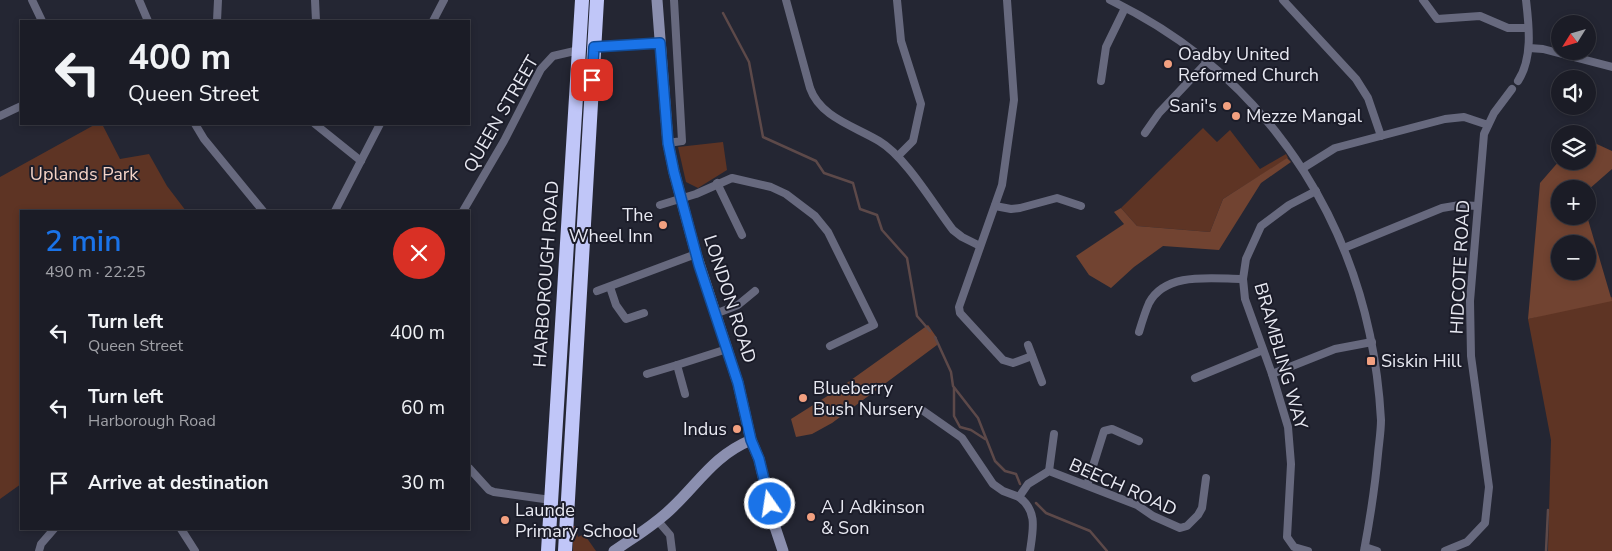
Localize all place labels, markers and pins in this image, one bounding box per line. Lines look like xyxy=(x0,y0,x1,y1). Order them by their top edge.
place label: Oadby United Reformed Church xyxy=(1178,42,1319,87)
marker: Oadby United Reformed Church xyxy=(1162,58,1174,70)
pin xyxy=(571,59,613,101)
place label: Sani's xyxy=(1169,94,1217,118)
marker: Sani's xyxy=(1221,100,1233,112)
place label: Mezze Mangal xyxy=(1246,104,1363,128)
marker: Mezze Mangal xyxy=(1230,110,1242,122)
place label: The Wheel Inn xyxy=(569,203,653,248)
marker: The Wheel Inn xyxy=(657,219,669,231)
place label: Siskin Hill xyxy=(1381,349,1462,373)
marker: Siskin Hill xyxy=(1365,355,1377,367)
place label: Blueberry Bush Nursery xyxy=(813,376,924,421)
marker: Blueberry Bush Nursery xyxy=(797,392,809,404)
place label: Indus xyxy=(683,417,727,441)
marker: Indus xyxy=(731,423,743,435)
place label: A J Adkinson & Son xyxy=(821,495,925,540)
place label: Launde Primary School xyxy=(515,498,638,543)
marker: A J Adkinson & Son xyxy=(805,511,817,523)
marker: Launde Primary School xyxy=(499,514,511,526)

